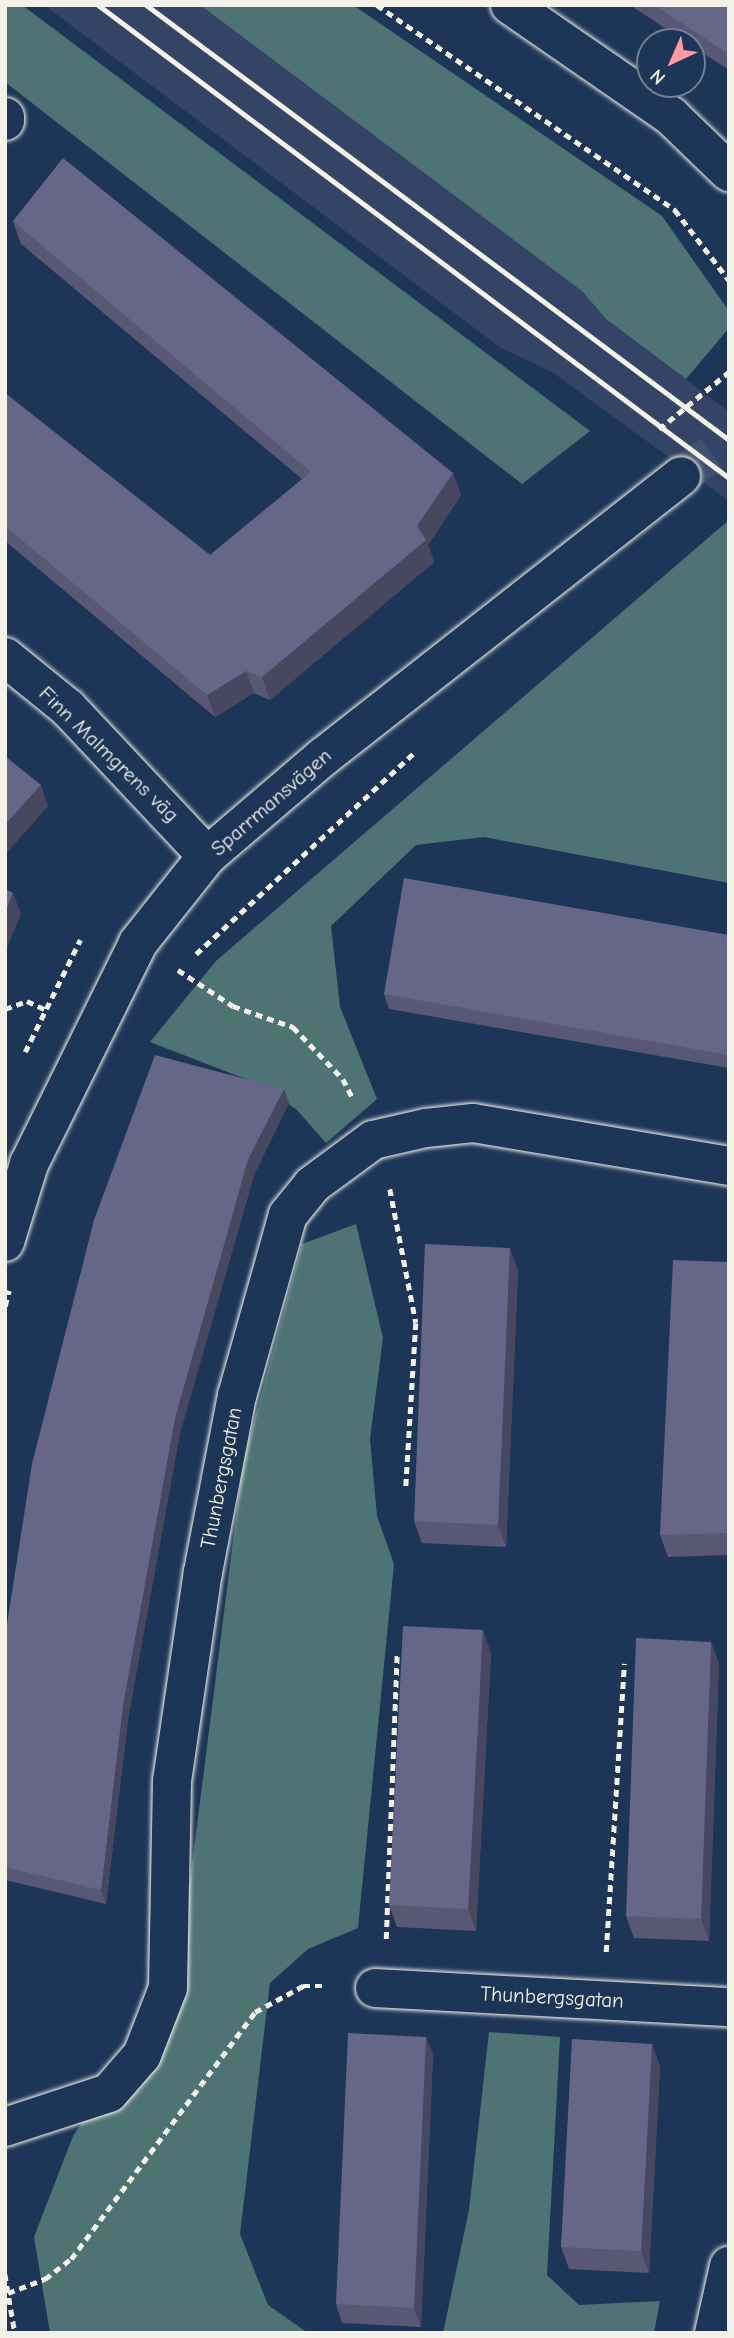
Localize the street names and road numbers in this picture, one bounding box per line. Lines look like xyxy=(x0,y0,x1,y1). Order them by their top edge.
street label: Finn Malmgrens väg xyxy=(34,681,184,827)
street label: Sparrmansvägen xyxy=(206,743,336,861)
street label: Thunbergsgatan xyxy=(195,1405,247,1551)
street label: Thunbergsgatan xyxy=(480,1981,624,2013)

